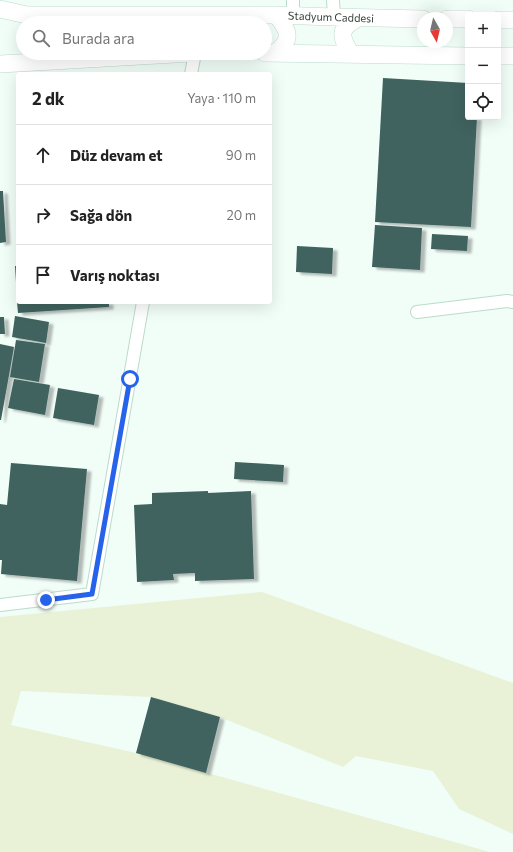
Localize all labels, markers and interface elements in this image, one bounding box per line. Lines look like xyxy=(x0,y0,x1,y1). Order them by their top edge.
street label: Stadyum Caddesi xyxy=(288,9,374,25)
north arrow xyxy=(417,12,453,48)
map controls xyxy=(465,12,501,120)
button: + xyxy=(465,12,501,48)
search box xyxy=(16,16,272,60)
icon: search xyxy=(30,27,52,49)
text: Burada ara xyxy=(62,29,135,47)
button: − xyxy=(465,48,501,84)
button: locate xyxy=(465,84,501,120)
text: 2 dk xyxy=(32,88,65,109)
text: Yaya · 110 m xyxy=(187,90,256,106)
icon: ahead xyxy=(32,144,54,166)
text: Düz devam et xyxy=(70,146,163,164)
text: 90 m xyxy=(226,147,256,163)
icon: right xyxy=(32,204,54,226)
text: Sağa dön xyxy=(70,206,132,224)
text: 20 m xyxy=(227,207,256,223)
icon: arrive xyxy=(32,264,54,286)
text: Varış noktası xyxy=(70,266,160,284)
route start xyxy=(121,370,139,388)
route end xyxy=(37,591,55,609)

